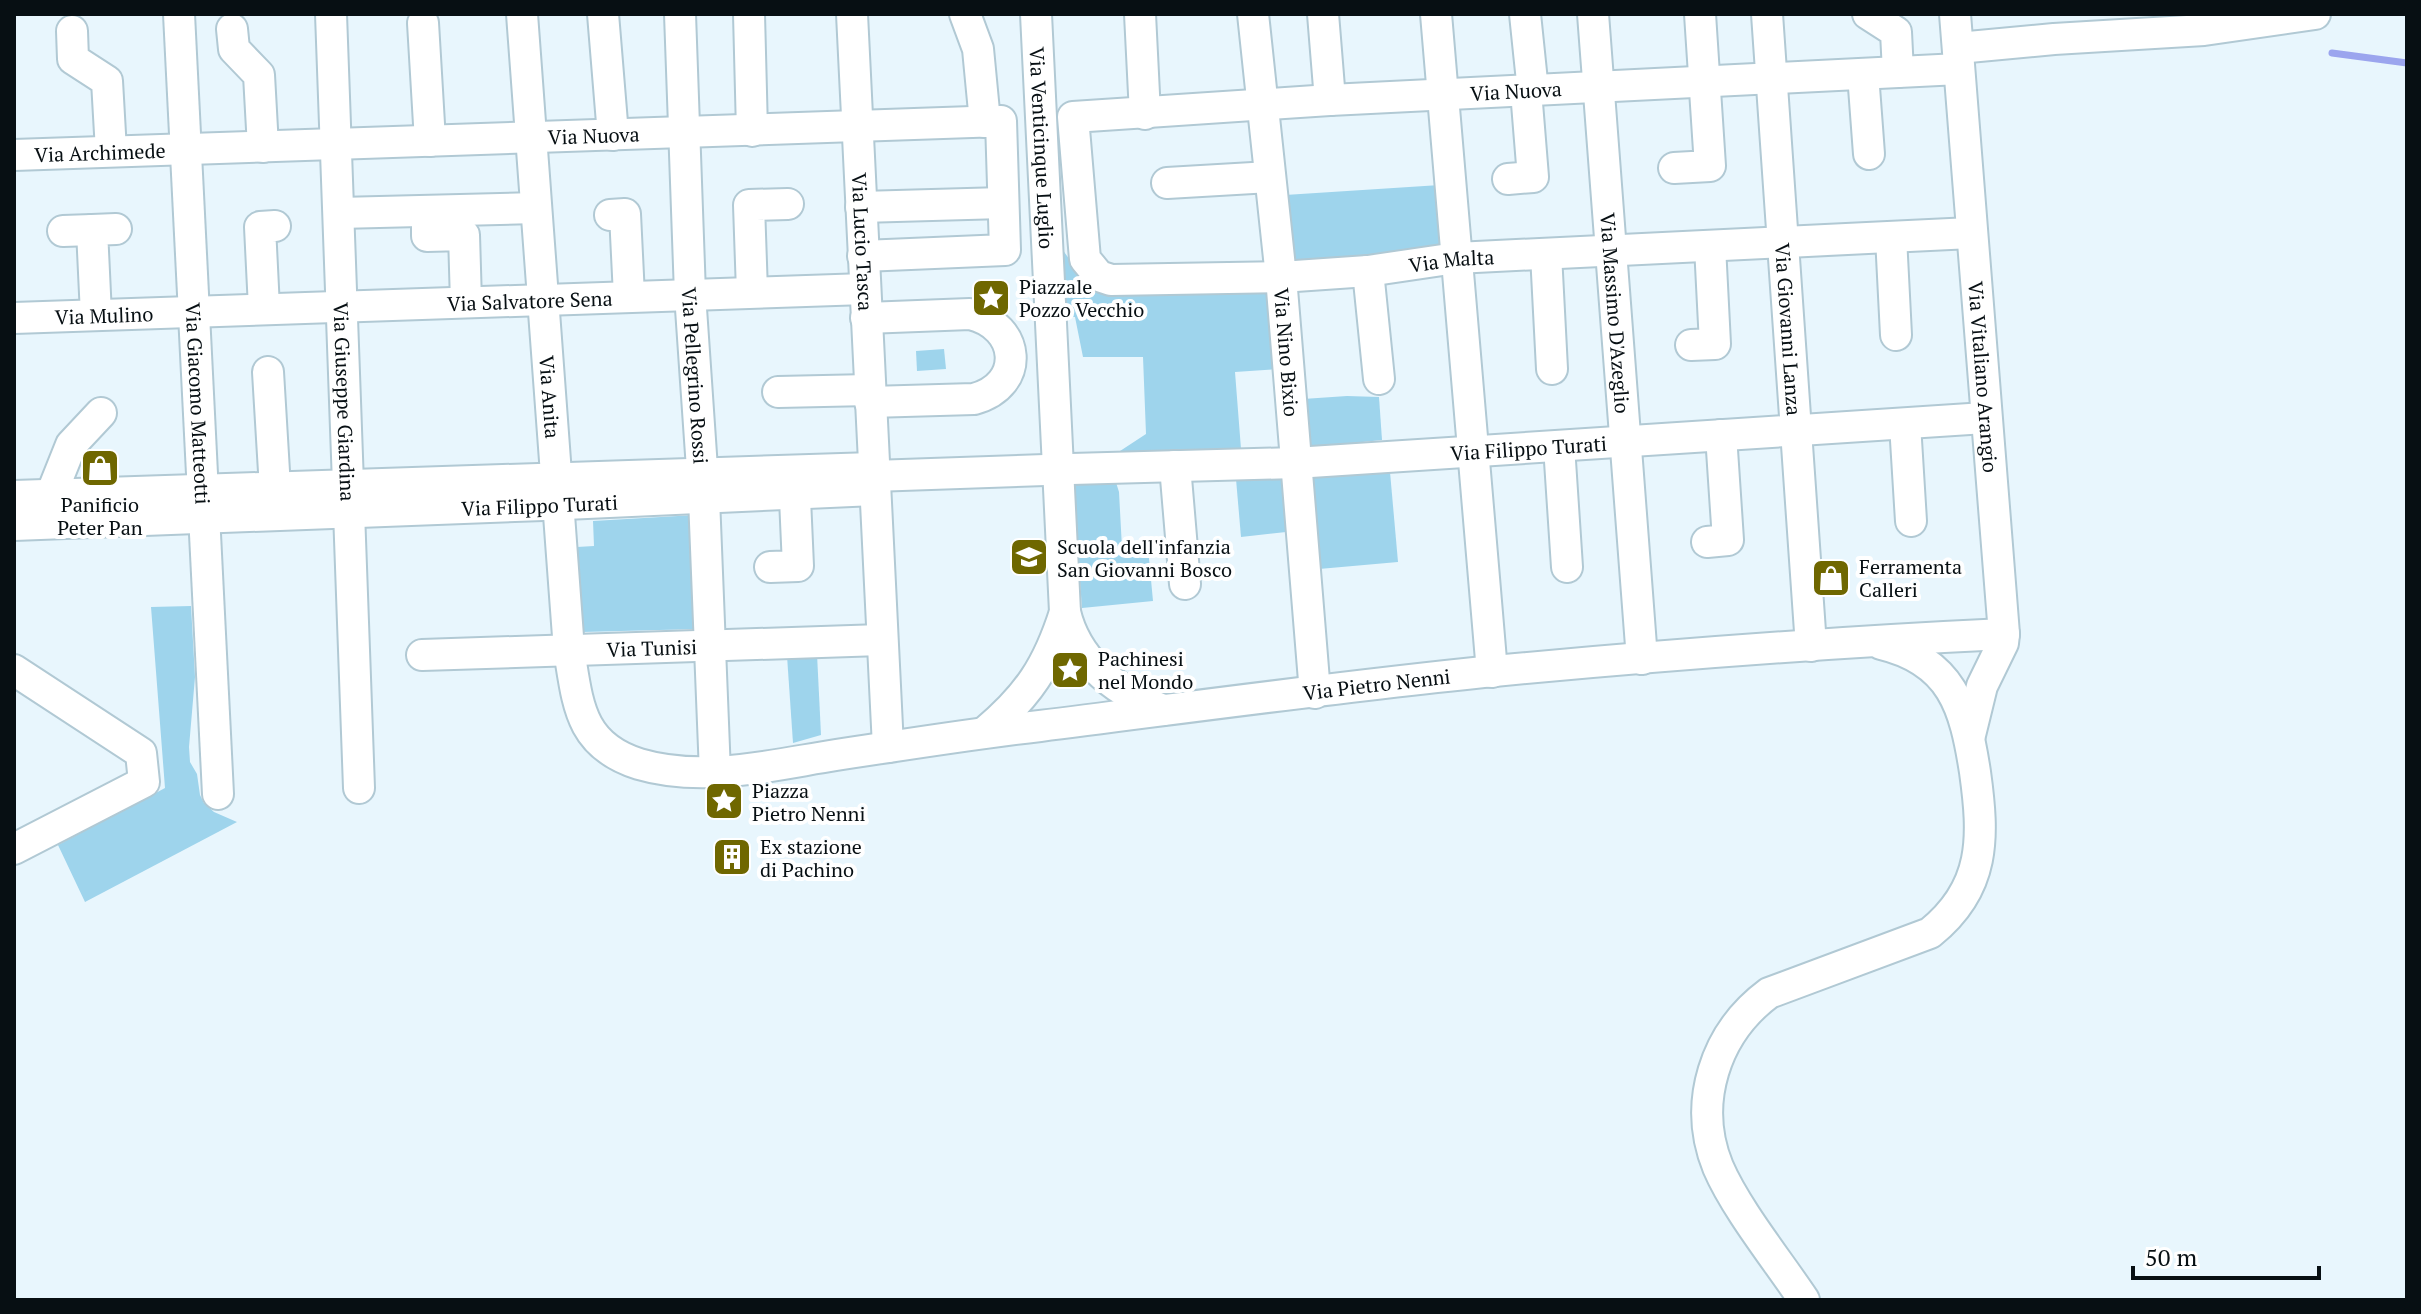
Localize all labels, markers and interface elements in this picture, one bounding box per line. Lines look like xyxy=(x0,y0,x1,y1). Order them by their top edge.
street label: Via Venticinque Luglio xyxy=(1024,46,1061,249)
street label: Via Nuova xyxy=(1469,75,1563,107)
street label: Via Nuova xyxy=(547,120,640,150)
street label: Via Archimede xyxy=(34,136,166,168)
street label: Via Lucio Tasca xyxy=(846,172,880,312)
street label: Via Massimo D'Azeglio xyxy=(1595,212,1637,415)
street label: Via Giovanni Lanza xyxy=(1769,242,1808,416)
street label: Via Malta xyxy=(1407,243,1495,278)
place label: Piazzale Pozzo Vecchio xyxy=(1019,273,1144,323)
place icon: Piazzale Pozzo Vecchio xyxy=(970,277,1012,319)
street label: Via Vitaliano Arangio xyxy=(1963,280,2005,474)
street label: Via Salvatore Sena xyxy=(446,284,613,317)
street label: Via Pellegrino Rossi xyxy=(676,286,715,465)
street label: Via Nino Bixio xyxy=(1268,287,1306,418)
street label: Via Mulino xyxy=(54,300,154,330)
street label: Via Giacomo Matteotti xyxy=(180,302,217,505)
street label: Via Giuseppe Giardina xyxy=(328,302,362,502)
street label: Via Anita xyxy=(534,354,567,440)
street label: Via Filippo Turati xyxy=(1449,429,1608,466)
shop icon: Panificio Peter Pan xyxy=(79,447,121,489)
street label: Via Filippo Turati xyxy=(461,488,619,522)
place label: Panificio Peter Pan xyxy=(57,491,143,541)
place label: Scuola dell'infanzia San Giovanni Bosco xyxy=(1057,533,1232,583)
school or university icon: Scuola dell'infanzia San Giovanni Bosco xyxy=(1008,536,1050,578)
place label: Ferramenta Calleri xyxy=(1859,553,1962,603)
shop icon: Ferramenta Calleri xyxy=(1810,557,1852,599)
street label: Via Tunisi xyxy=(606,633,698,662)
place label: Pachinesi nel Mondo xyxy=(1098,645,1193,695)
place icon: Pachinesi nel Mondo xyxy=(1049,649,1091,691)
street label: Via Pietro Nenni xyxy=(1301,662,1452,706)
place label: Piazza Pietro Nenni xyxy=(752,777,866,827)
place icon: Piazza Pietro Nenni xyxy=(703,780,745,822)
place label: Ex stazione di Pachino xyxy=(760,833,862,883)
building icon: Ex stazione di Pachino xyxy=(711,836,753,878)
scale bar xyxy=(2133,1230,2319,1280)
text: 50 m xyxy=(2145,1241,2197,1273)

